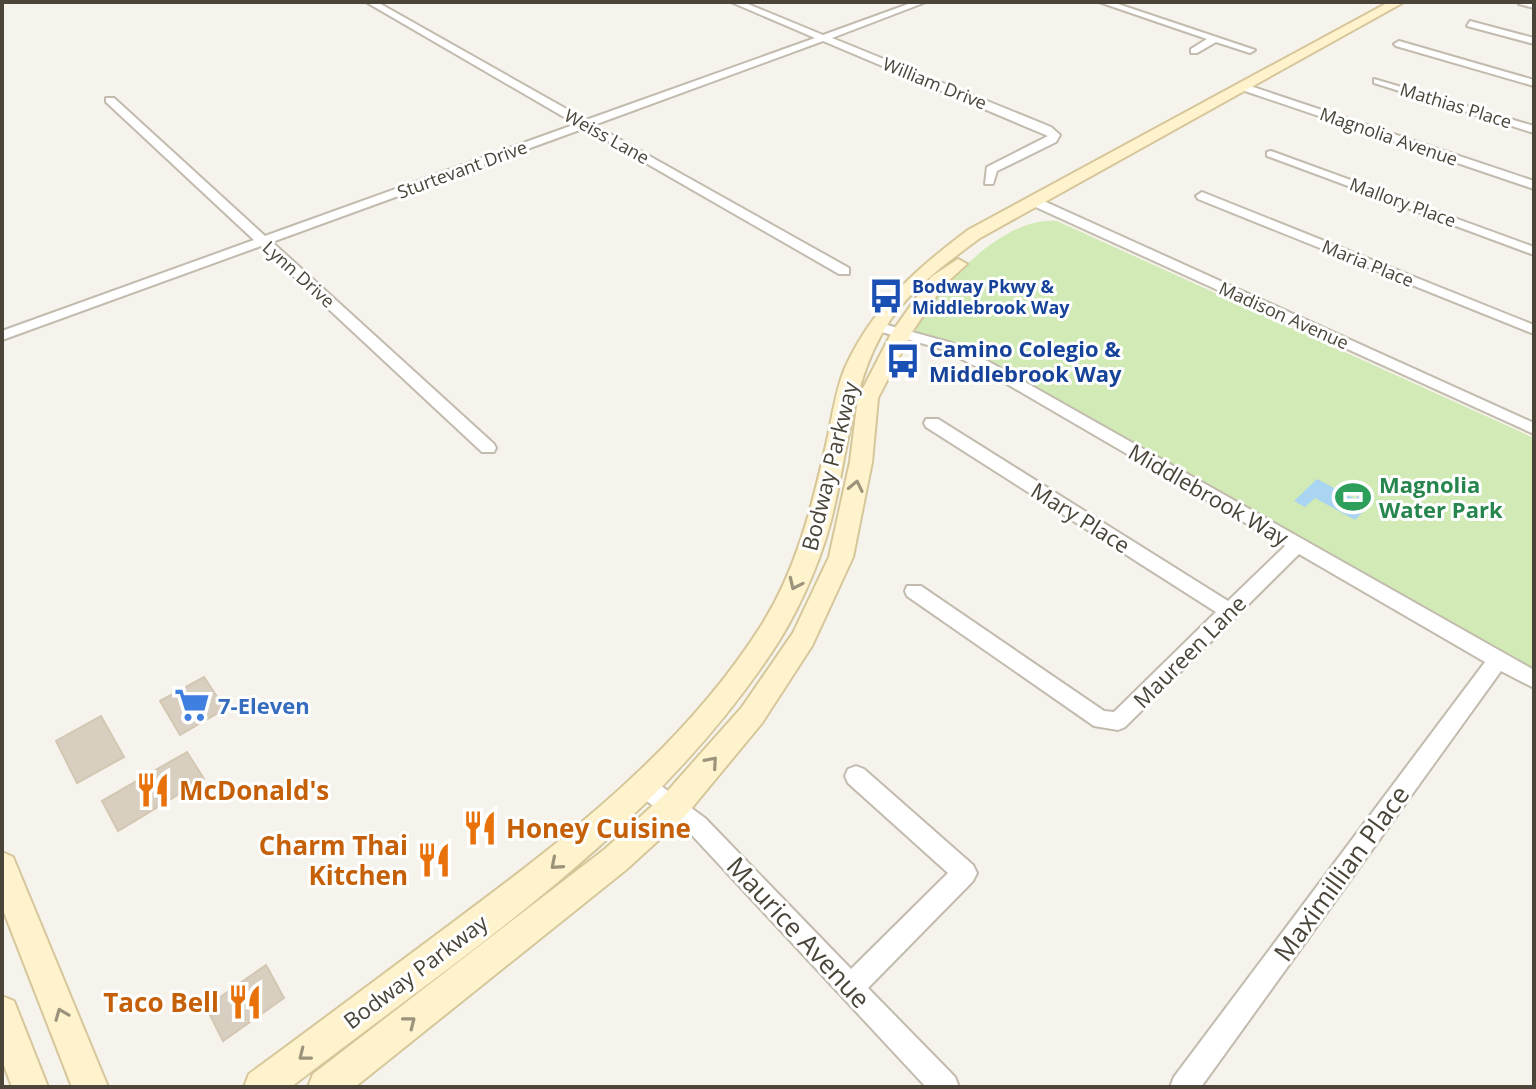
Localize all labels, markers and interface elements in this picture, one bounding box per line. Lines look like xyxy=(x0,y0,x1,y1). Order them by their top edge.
street label: William Drive xyxy=(879,51,991,115)
street label: Mathias Place xyxy=(1397,77,1515,133)
street label: Magnolia Avenue xyxy=(1317,101,1461,171)
street label: Weiss Lane xyxy=(560,103,654,169)
street label: Sturtevant Drive xyxy=(394,134,530,204)
street label: Mallory Place xyxy=(1347,172,1459,232)
street label: Maria Place xyxy=(1319,234,1417,292)
street label: Lynn Drive xyxy=(258,235,340,313)
place label: Bodway Pkwy & Middlebrook Way xyxy=(912,274,1070,319)
street label: Madison Avenue xyxy=(1215,276,1353,354)
bus stop icon: Bodway Pkwy & Middlebrook Way xyxy=(867,277,905,315)
place label: Camino Colegio & Middlebrook Way xyxy=(929,333,1122,388)
bus stop icon: Camino Colegio & Middlebrook Way xyxy=(884,342,922,380)
street label: Bodway Parkway xyxy=(793,377,865,554)
street label: Middlebrook Way xyxy=(1124,436,1295,552)
place label: Magnolia Water Park xyxy=(1379,469,1503,524)
street label: Mary Place xyxy=(1026,475,1136,559)
sports icon: Magnolia Water Park xyxy=(1334,478,1372,516)
one-way arrow xyxy=(847,479,864,493)
one-way arrow xyxy=(789,575,805,590)
street label: Maureen Lane xyxy=(1126,588,1252,714)
supermarket icon: 7-Eleven xyxy=(173,686,211,724)
place label: 7-Eleven xyxy=(218,690,310,720)
one-way arrow xyxy=(702,756,717,771)
restaurant icon: McDonald's xyxy=(134,771,172,809)
place label: McDonald's xyxy=(179,772,329,808)
street label: Maximillian Place xyxy=(1265,778,1417,968)
restaurant icon: Honey Cuisine xyxy=(461,809,499,847)
place label: Honey Cuisine xyxy=(506,810,691,846)
place label: Charm Thai Kitchen xyxy=(259,827,408,893)
restaurant icon: Charm Thai Kitchen xyxy=(415,841,453,879)
street label: Maurice Avenue xyxy=(719,848,879,1016)
one-way arrow xyxy=(550,854,565,869)
street label: Bodway Parkway xyxy=(337,906,494,1035)
restaurant icon: Taco Bell xyxy=(226,983,264,1021)
place label: Taco Bell xyxy=(103,984,219,1020)
one-way arrow xyxy=(55,1008,71,1022)
one-way arrow xyxy=(401,1017,415,1031)
one-way arrow xyxy=(298,1045,313,1059)

